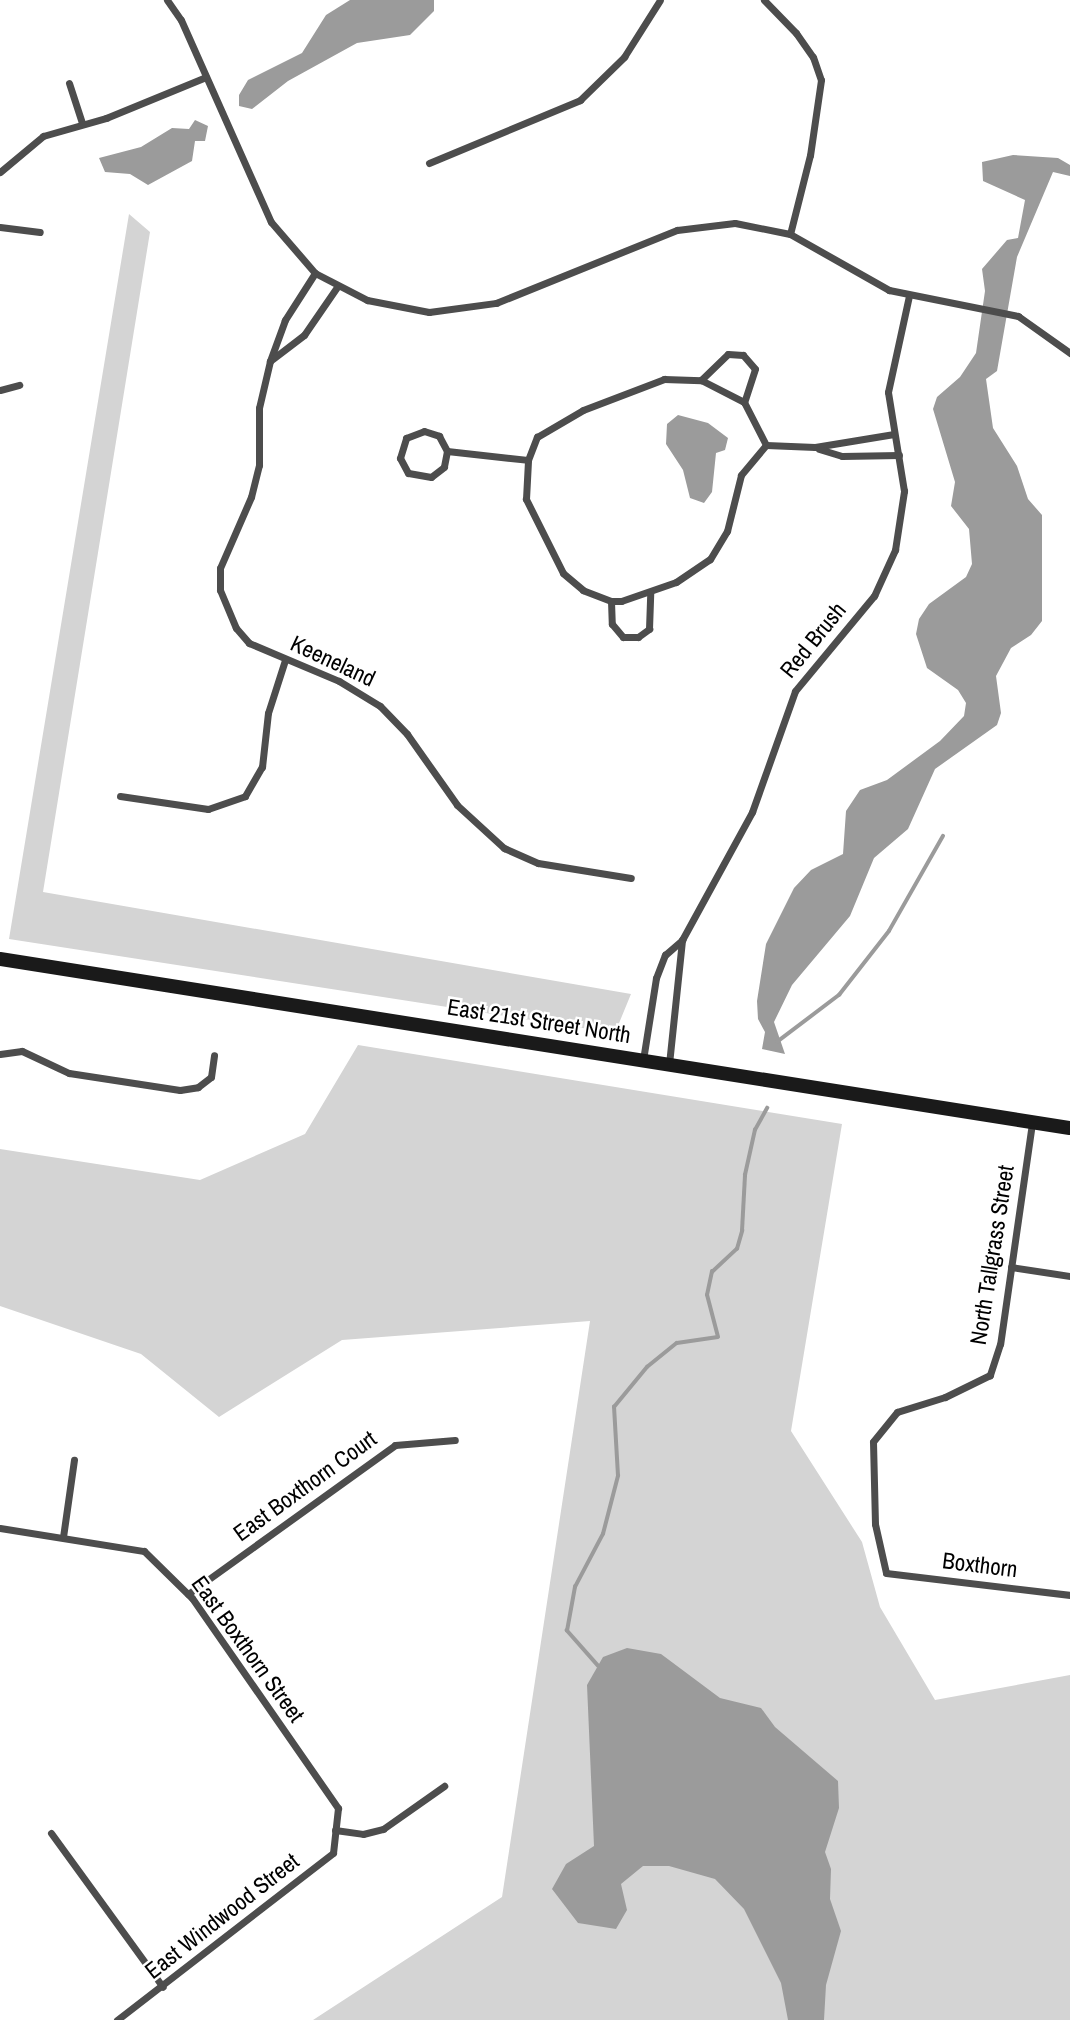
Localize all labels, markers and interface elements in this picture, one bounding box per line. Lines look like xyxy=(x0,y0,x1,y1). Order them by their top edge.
street label: Red Brush xyxy=(774,597,852,683)
street label: Keeneland xyxy=(286,629,380,693)
street label: East 21st Street North xyxy=(445,993,633,1049)
street label: North Tallgrass Street xyxy=(964,1163,1020,1347)
street label: East Boxthorn Court xyxy=(228,1425,382,1547)
street label: Boxthorn xyxy=(941,1547,1019,1583)
street label: East Boxthorn Street xyxy=(186,1570,310,1728)
street label: East Windwood Street xyxy=(140,1847,304,1985)

